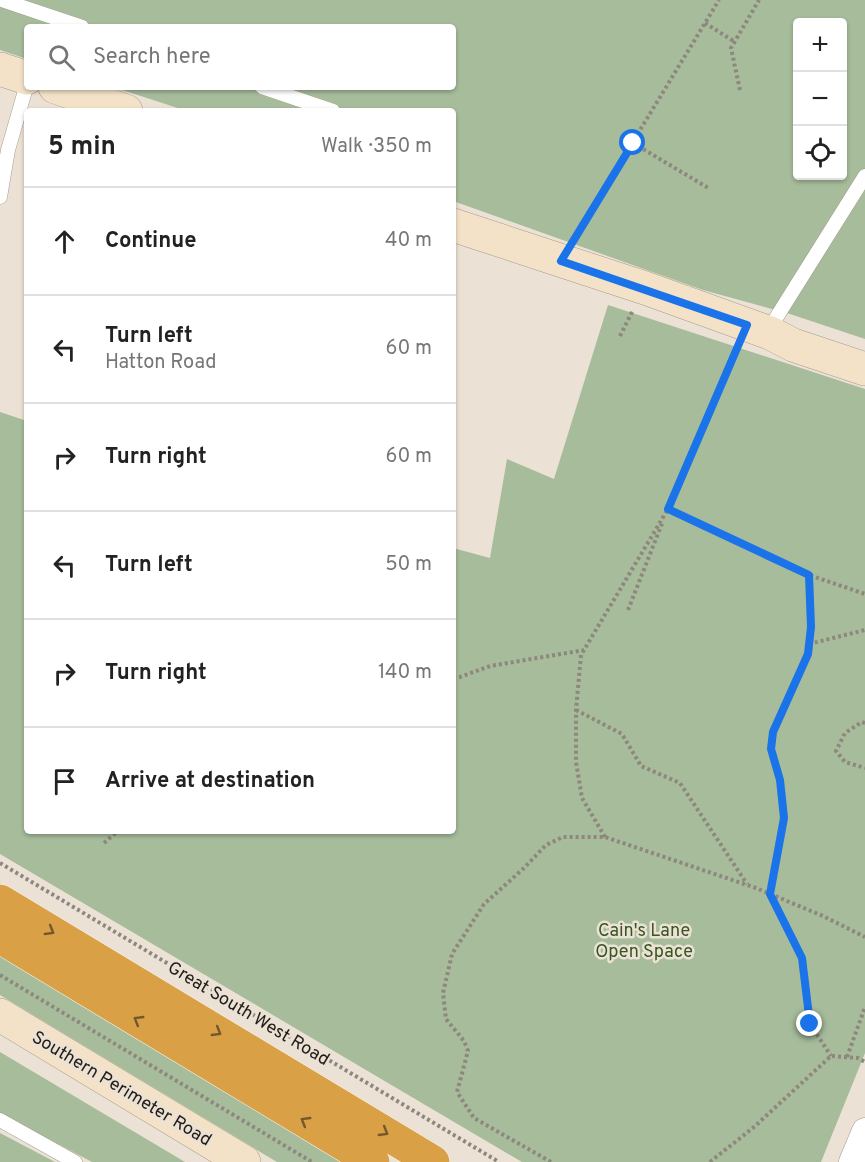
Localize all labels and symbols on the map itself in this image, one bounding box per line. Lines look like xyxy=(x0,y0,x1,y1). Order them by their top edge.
route start xyxy=(619,129,645,155)
park label: Cain's Lane Open Space xyxy=(595,920,693,964)
one-way arrow xyxy=(44,924,54,935)
street label: Great South West Road xyxy=(163,957,333,1072)
route end xyxy=(796,1010,822,1036)
one-way arrow xyxy=(134,1016,144,1028)
one-way arrow xyxy=(211,1024,221,1036)
street label: Southern Perimeter Road xyxy=(27,1026,215,1152)
one-way arrow xyxy=(301,1117,311,1128)
one-way arrow xyxy=(378,1125,388,1137)

